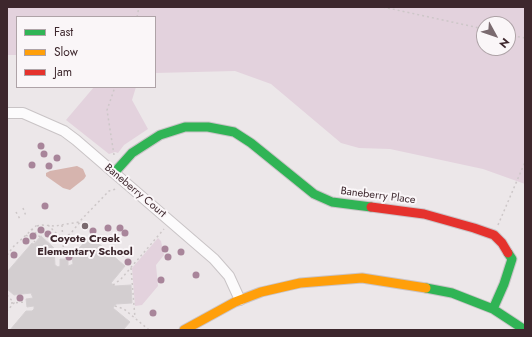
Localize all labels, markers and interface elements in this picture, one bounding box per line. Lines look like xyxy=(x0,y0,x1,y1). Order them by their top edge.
legend xyxy=(16,16,156,88)
north arrow xyxy=(476,16,516,56)
text: Fast xyxy=(54,23,73,41)
text: N xyxy=(495,35,513,52)
text: Slow xyxy=(54,43,78,61)
text: Jam xyxy=(54,63,72,81)
street label: Baneberry Court xyxy=(101,161,169,221)
street label: Baneberry Place xyxy=(340,185,416,207)
marker: Coyote Creek Elementary School xyxy=(80,221,90,231)
place label: Coyote Creek Elementary School xyxy=(37,232,133,258)

